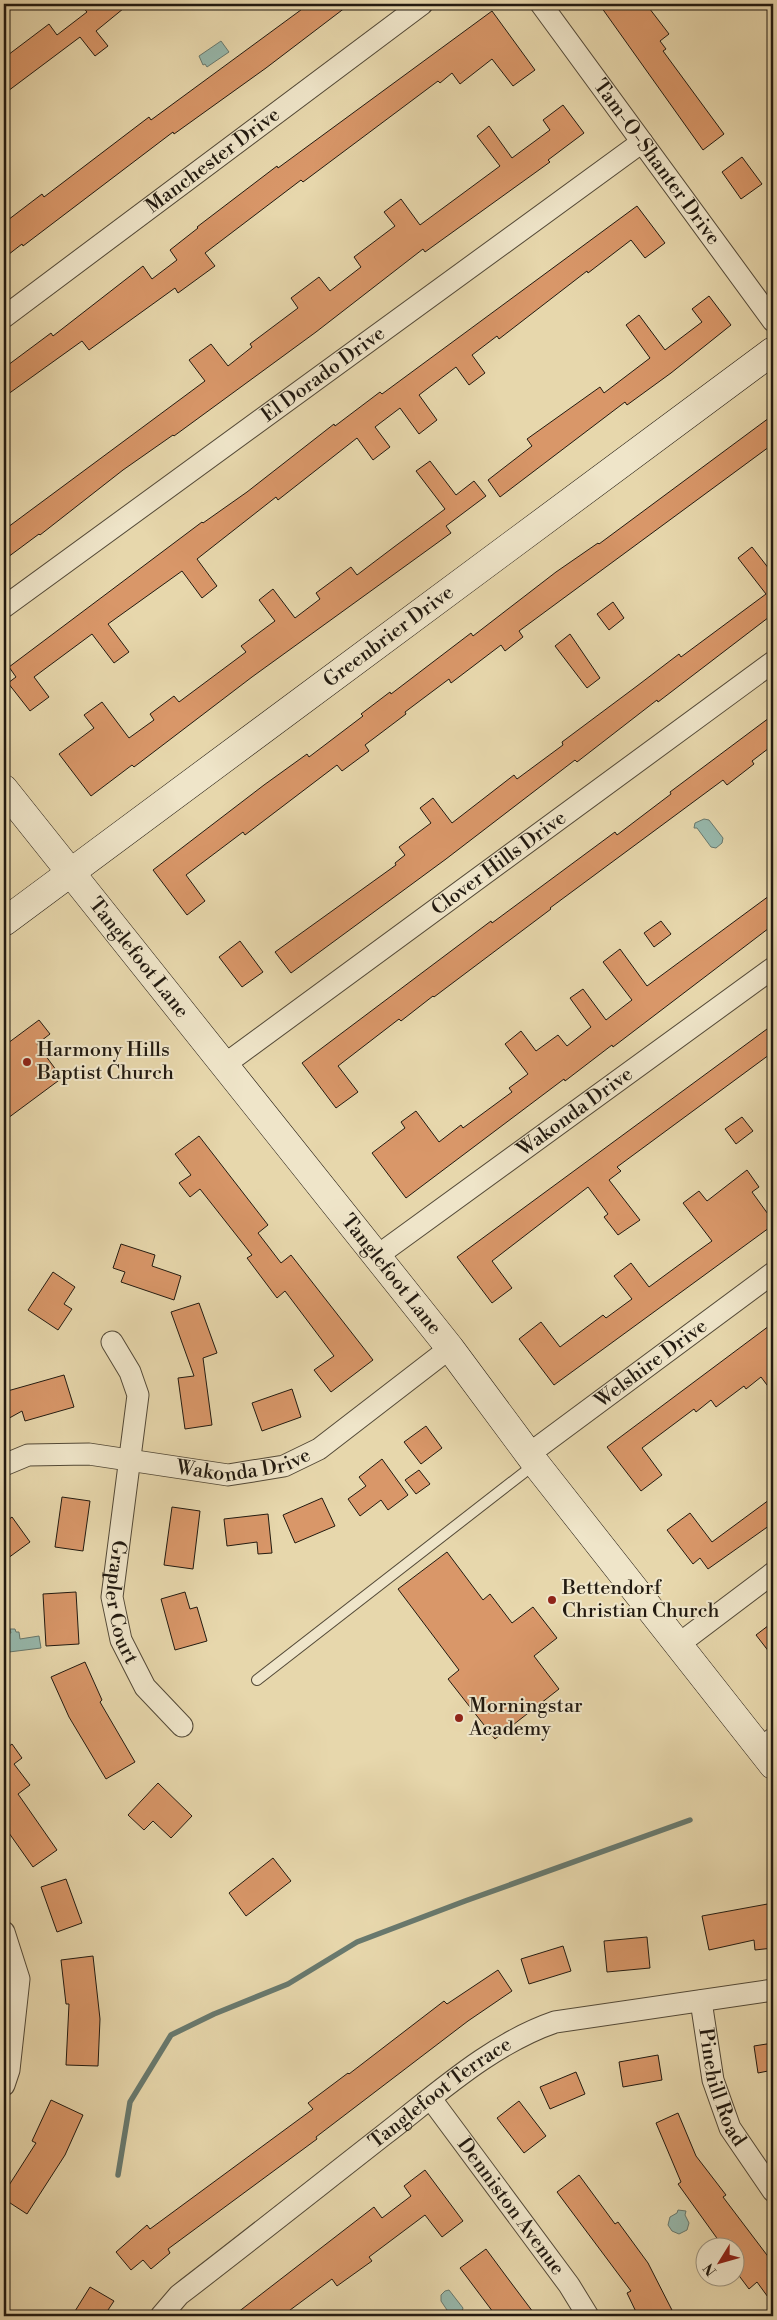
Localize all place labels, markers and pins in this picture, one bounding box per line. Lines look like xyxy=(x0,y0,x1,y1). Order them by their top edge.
place label: Harmony Hills Baptist Church xyxy=(36,1038,174,1086)
marker: Harmony Hills Baptist Church xyxy=(21,1056,33,1068)
place label: Bettendorf Christian Church xyxy=(561,1576,719,1624)
marker: Bettendorf Christian Church xyxy=(546,1594,558,1606)
place label: Morningstar Academy xyxy=(468,1694,583,1742)
marker: Morningstar Academy xyxy=(453,1712,465,1724)

